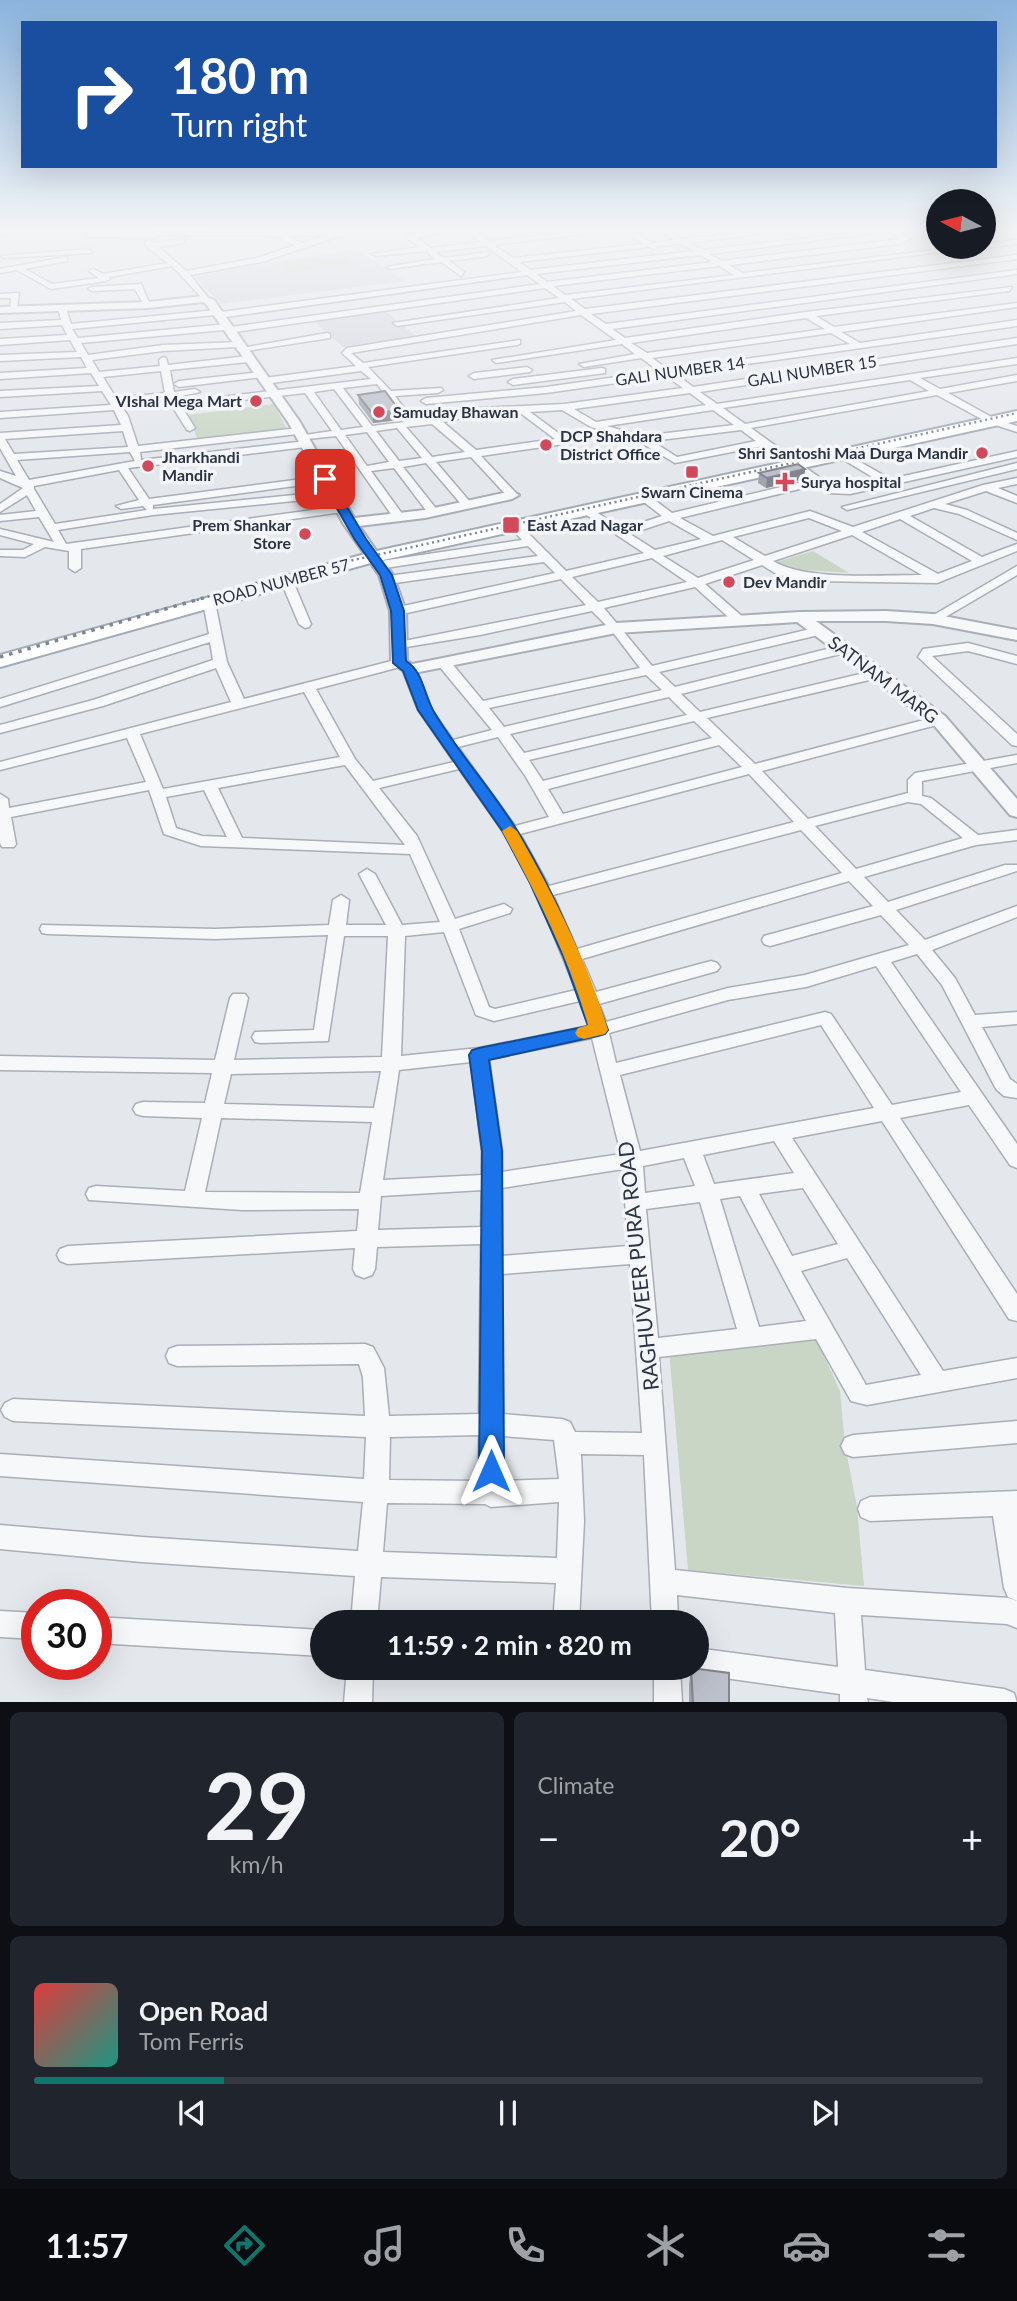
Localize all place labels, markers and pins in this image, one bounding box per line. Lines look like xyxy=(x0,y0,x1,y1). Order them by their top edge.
place label: VIshal Mega Mart xyxy=(114,391,242,410)
marker: VIshal Mega Mart xyxy=(248,393,264,409)
place label: Samuday Bhawan xyxy=(393,402,518,421)
marker: Samuday Bhawan xyxy=(371,404,387,420)
place label: DCP Shahdara District Office xyxy=(560,426,662,463)
marker: DCP Shahdara District Office xyxy=(538,437,554,453)
place label: Shri Santoshi Maa Durga Mandir xyxy=(738,443,968,462)
marker: Shri Santoshi Maa Durga Mandir xyxy=(974,445,990,461)
place label: Jharkhandi Mandir xyxy=(162,447,240,484)
pin xyxy=(295,449,355,509)
marker: Jharkhandi Mandir xyxy=(140,458,156,474)
marker: Swarn Cinema xyxy=(684,464,700,480)
marker: Surya hospital xyxy=(775,472,795,492)
place label: Surya hospital xyxy=(801,472,901,491)
place label: Swarn Cinema xyxy=(641,482,743,501)
place label: Prem Shankar Store xyxy=(192,515,291,552)
marker: East Azad Nagar xyxy=(501,515,521,535)
place label: East Azad Nagar xyxy=(527,515,643,534)
marker: Prem Shankar Store xyxy=(297,526,313,542)
place label: Dev Mandir xyxy=(743,572,827,591)
marker: Dev Mandir xyxy=(721,574,737,590)

